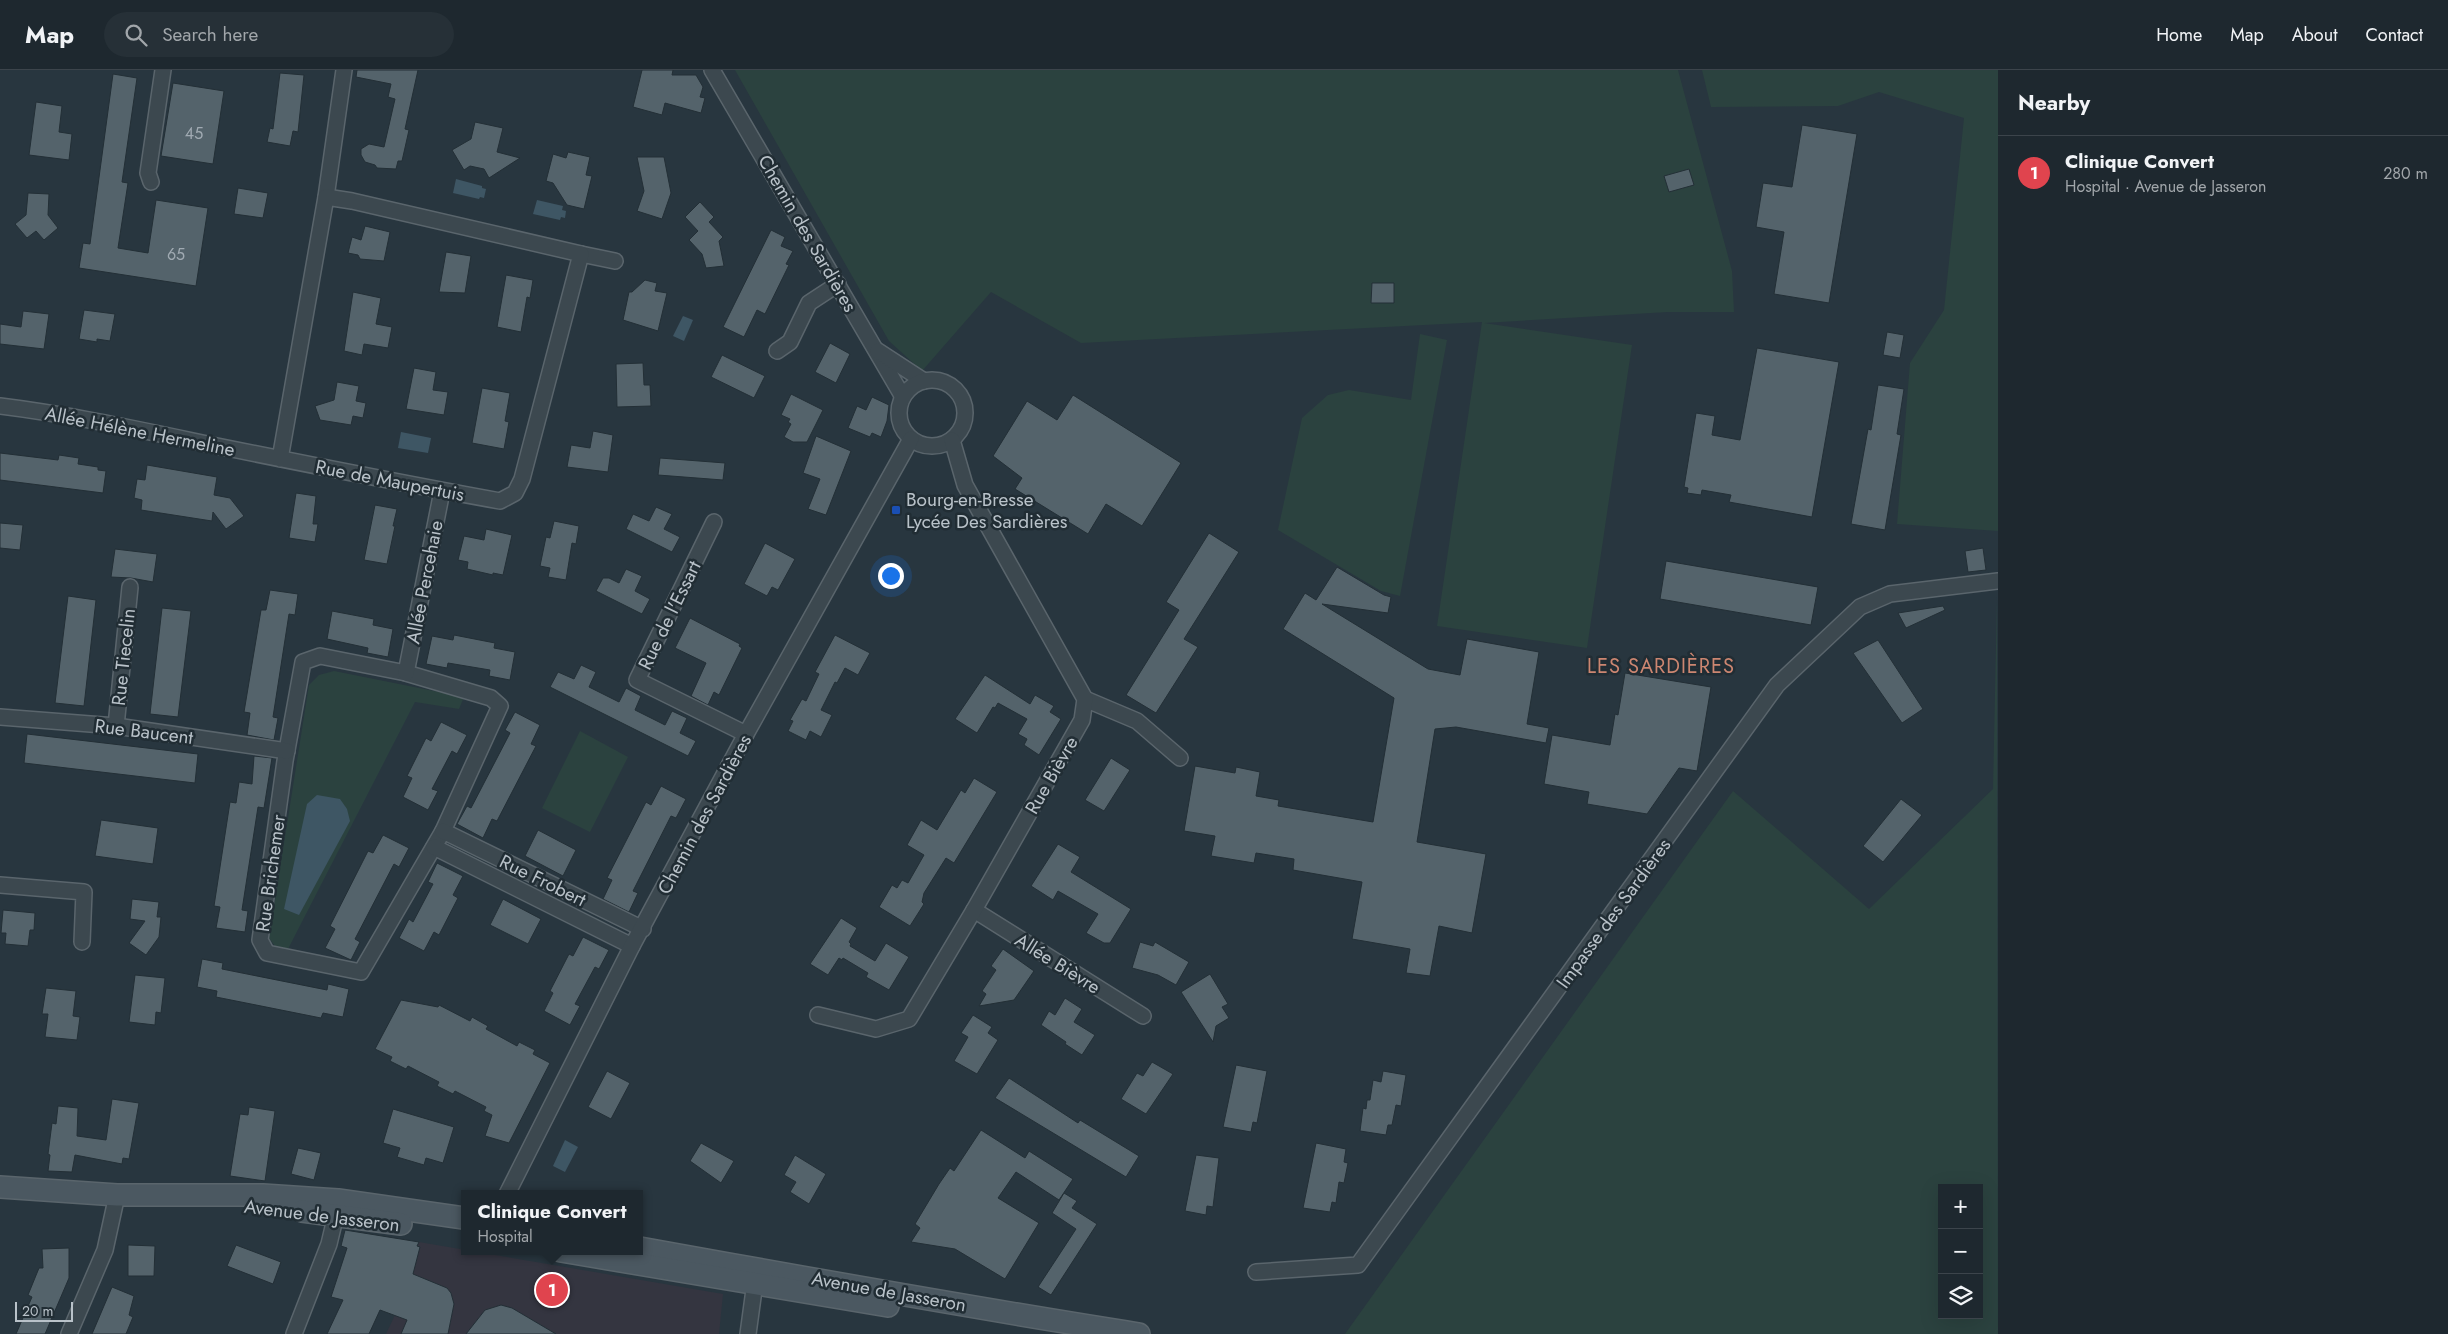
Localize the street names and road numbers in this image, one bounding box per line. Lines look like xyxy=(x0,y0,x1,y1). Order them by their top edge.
street label: Chemin des Sardières xyxy=(752,150,864,317)
street label: Allée Hélène Hermeline xyxy=(43,400,237,463)
street label: Rue de Maupertuis xyxy=(313,453,467,508)
street label: Allée Percehaie xyxy=(399,518,450,646)
street label: Rue de l'Essart xyxy=(631,556,708,674)
street label: Rue Tiecelin xyxy=(105,607,142,707)
street label: Rue Baucent xyxy=(93,712,195,751)
street label: Chemin des Sardières xyxy=(651,729,758,899)
street label: Rue Bièvre xyxy=(1018,731,1085,819)
street label: Rue Brichemer xyxy=(249,812,292,933)
street label: Impasse des Sardières xyxy=(1550,832,1677,994)
street label: Rue Frobert xyxy=(495,848,591,913)
street label: Allée Bièvre xyxy=(1010,926,1106,1000)
street label: Avenue de Jasseron xyxy=(243,1193,401,1238)
street label: Avenue de Jasseron xyxy=(809,1265,968,1318)

